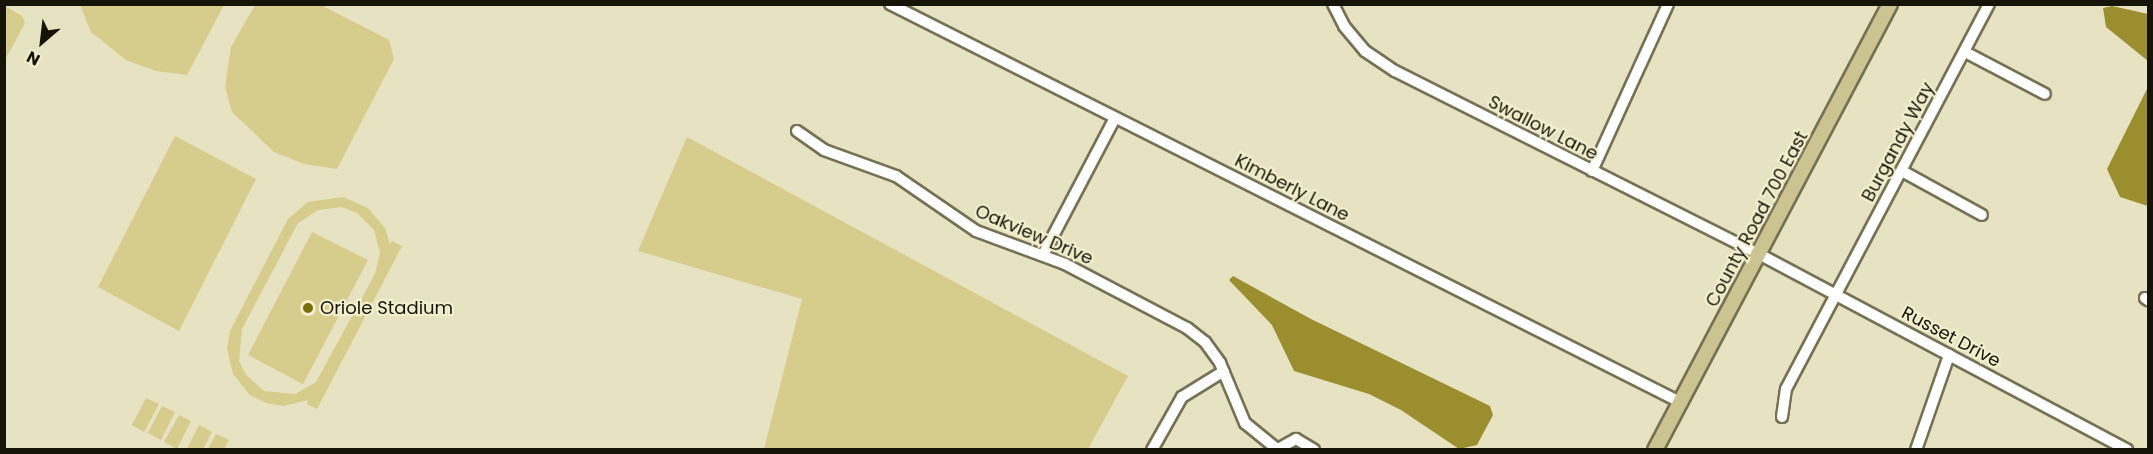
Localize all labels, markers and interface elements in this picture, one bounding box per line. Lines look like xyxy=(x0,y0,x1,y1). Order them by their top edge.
north arrow xyxy=(12,12,72,72)
text: N xyxy=(23,45,44,71)
street label: Burgandy Way xyxy=(1857,79,1939,205)
street label: Swallow Lane xyxy=(1485,91,1601,165)
street label: County Road 700 East xyxy=(1701,127,1813,311)
street label: Kimberly Lane xyxy=(1231,150,1353,226)
street label: Oakview Drive xyxy=(972,200,1096,270)
place label: Oriole Stadium xyxy=(320,297,453,319)
marker: Oriole Stadium xyxy=(301,301,315,315)
street label: Russet Drive xyxy=(1898,302,2004,372)

